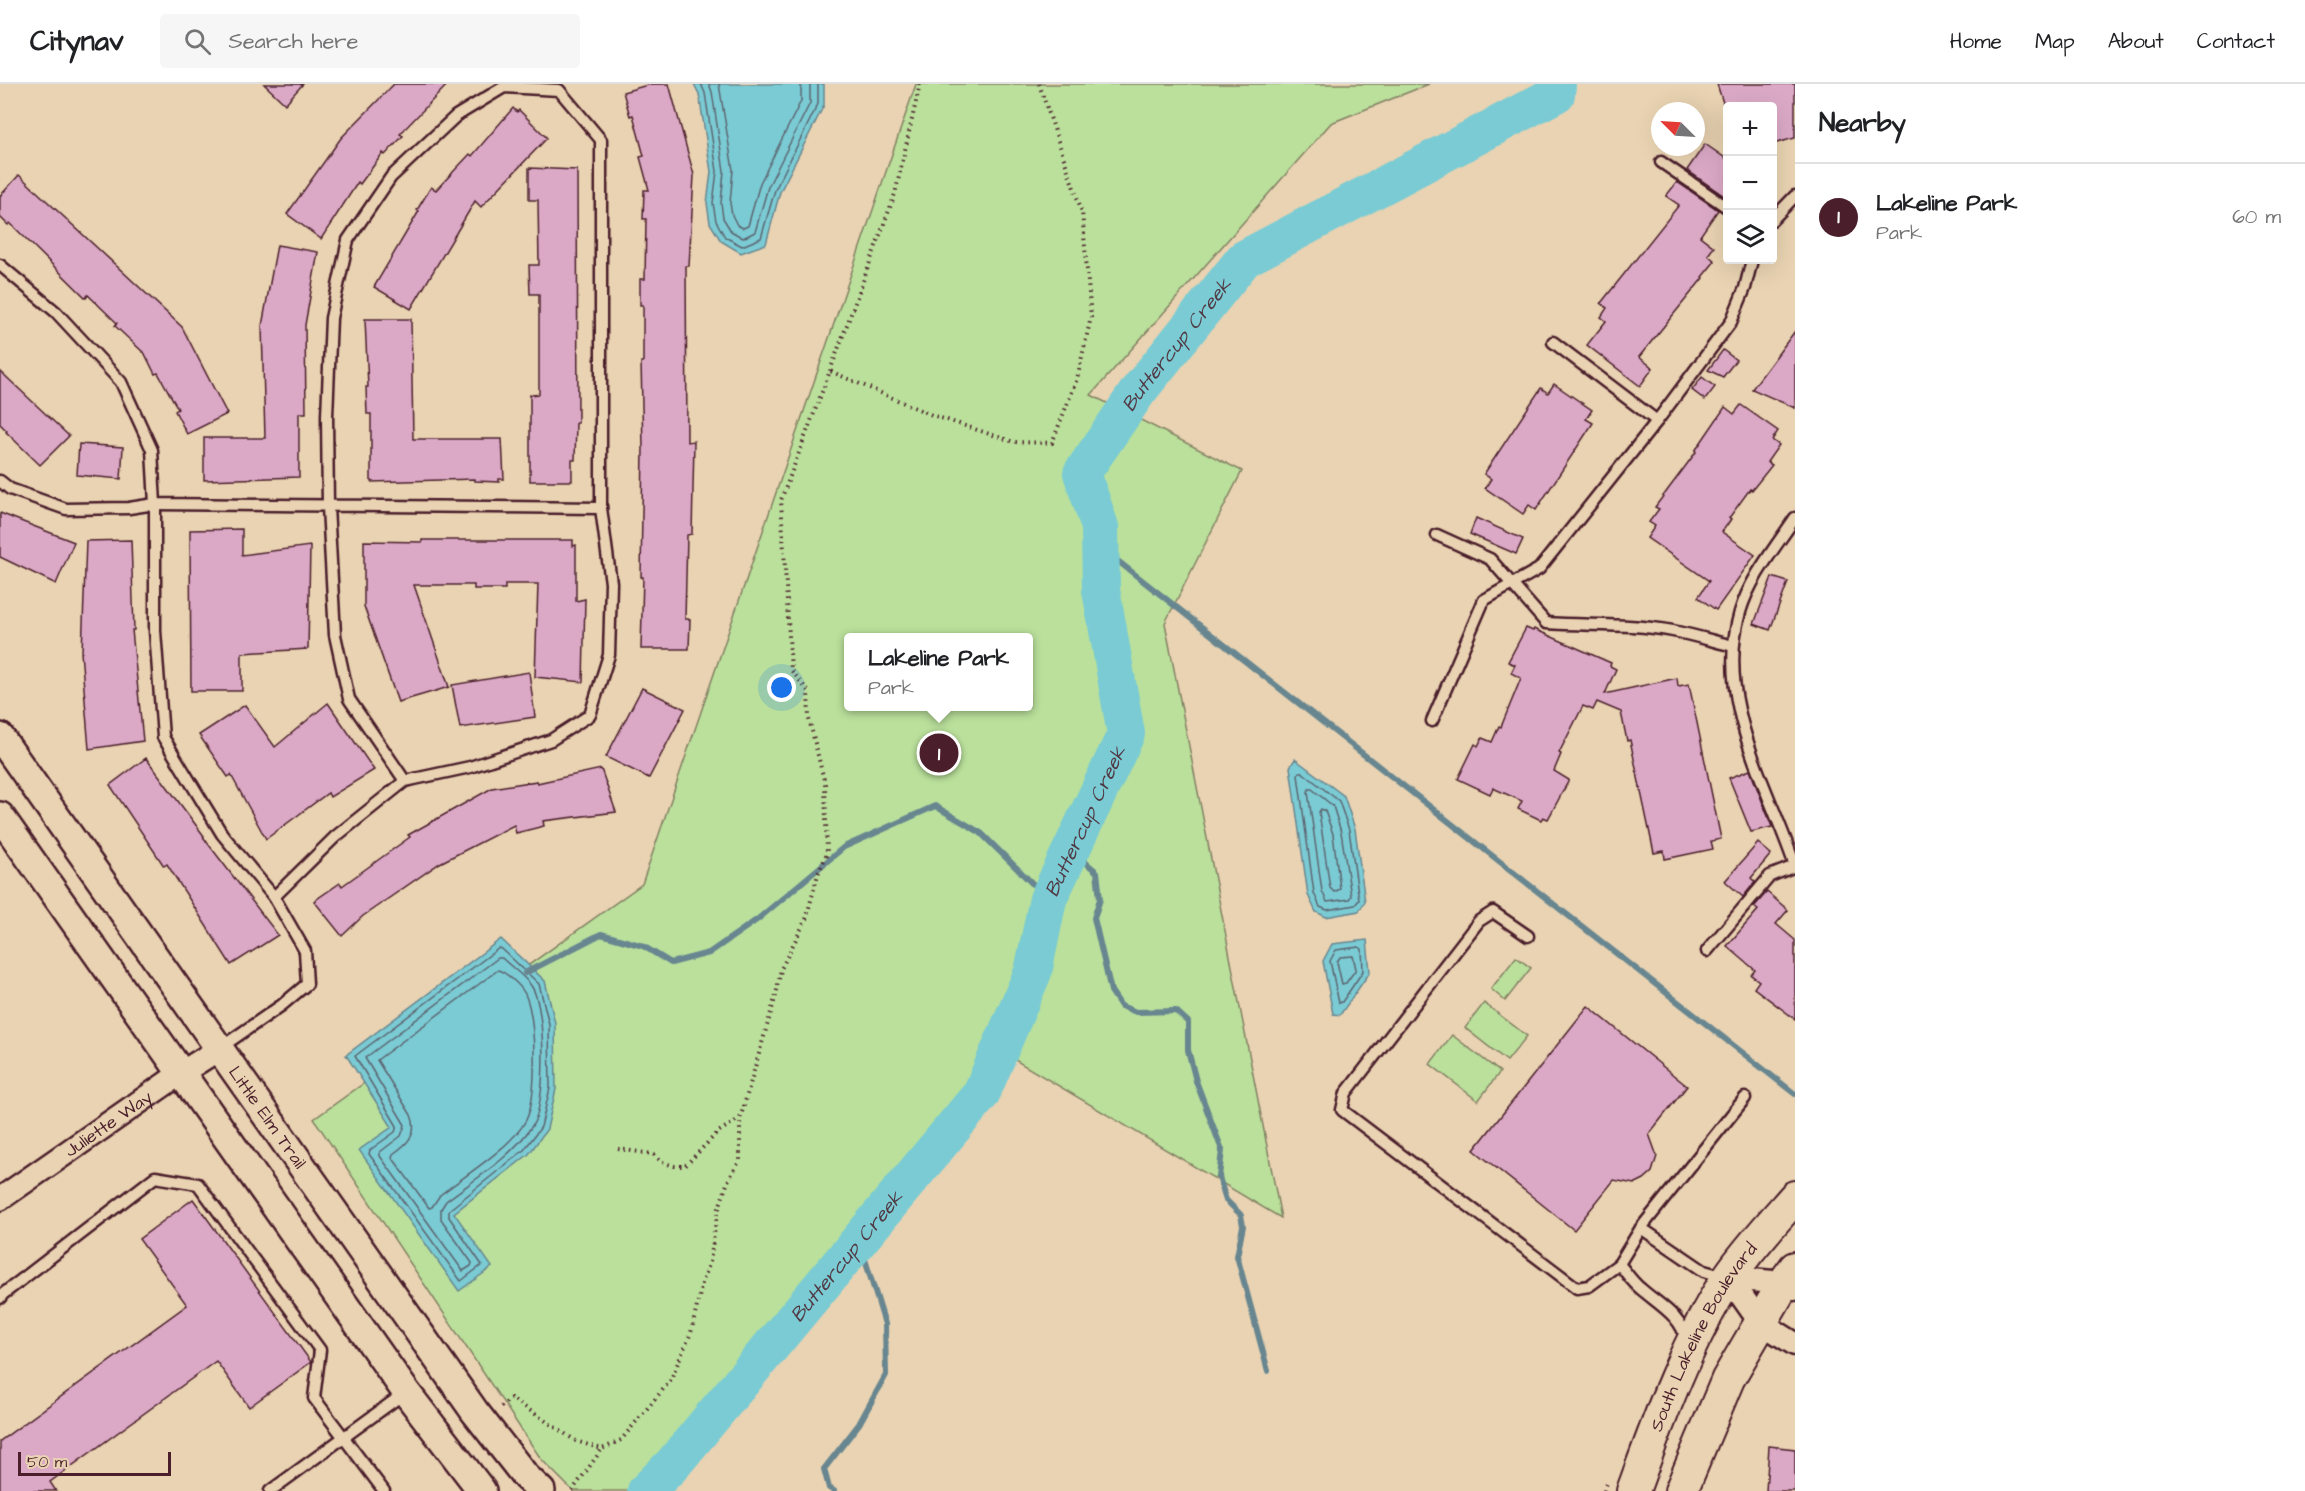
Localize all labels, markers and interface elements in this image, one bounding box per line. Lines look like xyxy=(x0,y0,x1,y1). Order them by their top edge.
search box xyxy=(160,14,580,68)
text: Citynav xyxy=(30,22,124,61)
icon: search xyxy=(181,25,214,58)
text: Search here xyxy=(229,26,358,57)
text: Home xyxy=(1950,27,2002,56)
text: Map xyxy=(2035,27,2075,56)
text: About xyxy=(2108,27,2164,56)
text: Contact xyxy=(2197,27,2275,56)
north arrow xyxy=(1651,102,1705,156)
map controls xyxy=(1723,102,1777,264)
button: + xyxy=(1723,102,1777,156)
text: Nearby xyxy=(1819,105,1906,141)
button: − xyxy=(1723,156,1777,210)
text: Lakeline Park xyxy=(1876,188,2017,219)
text: 1 xyxy=(1837,203,1840,231)
text: 60 m xyxy=(2232,203,2281,231)
button: layers xyxy=(1723,210,1777,264)
text: Park xyxy=(1876,219,1922,247)
water label: Buttercup Creek xyxy=(1115,271,1239,417)
popup xyxy=(844,633,1033,711)
text: Lakeline Park xyxy=(868,643,1009,674)
your location xyxy=(767,673,796,702)
text: Park xyxy=(868,674,914,702)
pin: 1 xyxy=(920,730,958,776)
water label: Buttercup Creek xyxy=(1038,741,1134,901)
street label: Little Elm Trail xyxy=(222,1061,312,1174)
street label: Juliette Way xyxy=(60,1085,158,1163)
water label: Buttercup Creek xyxy=(784,1184,911,1328)
street label: South Lakeline Boulevard xyxy=(1644,1237,1763,1435)
scale bar xyxy=(18,1449,171,1476)
text: 50 m xyxy=(27,1451,67,1473)

